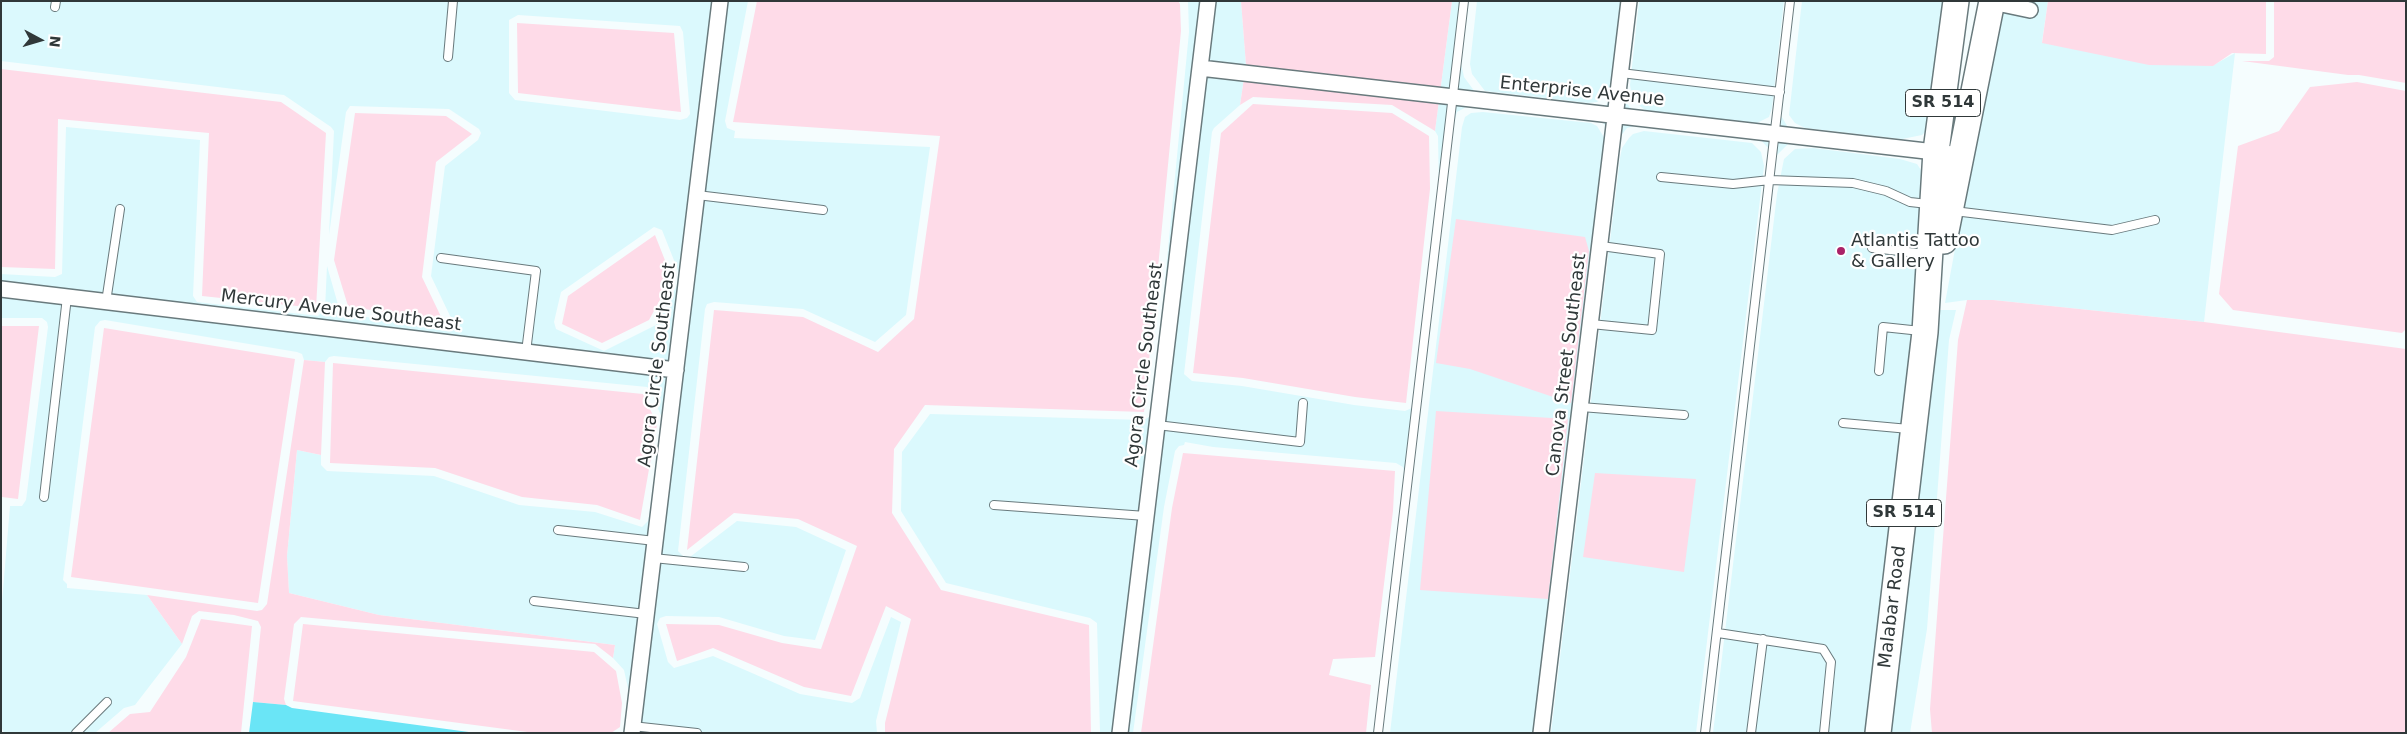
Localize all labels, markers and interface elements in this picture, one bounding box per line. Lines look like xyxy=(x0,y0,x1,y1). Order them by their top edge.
north arrow xyxy=(15,15,65,65)
text: N xyxy=(46,35,63,48)
street label: Enterprise Avenue xyxy=(1499,73,1665,111)
road number: SR 514 xyxy=(1906,90,1980,116)
place label: Atlantis Tattoo & Gallery xyxy=(1851,230,1980,272)
marker: Atlantis Tattoo & Gallery xyxy=(1835,245,1847,257)
street label: Canova Street Southeast xyxy=(1543,252,1591,478)
street label: Agora Circle Southeast xyxy=(635,261,681,469)
street label: Agora Circle Southeast xyxy=(1122,261,1168,469)
street label: Mercury Avenue Southeast xyxy=(220,286,462,336)
road number: SR 514 xyxy=(1866,499,1942,526)
street label: Malabar Road xyxy=(1875,544,1911,670)

